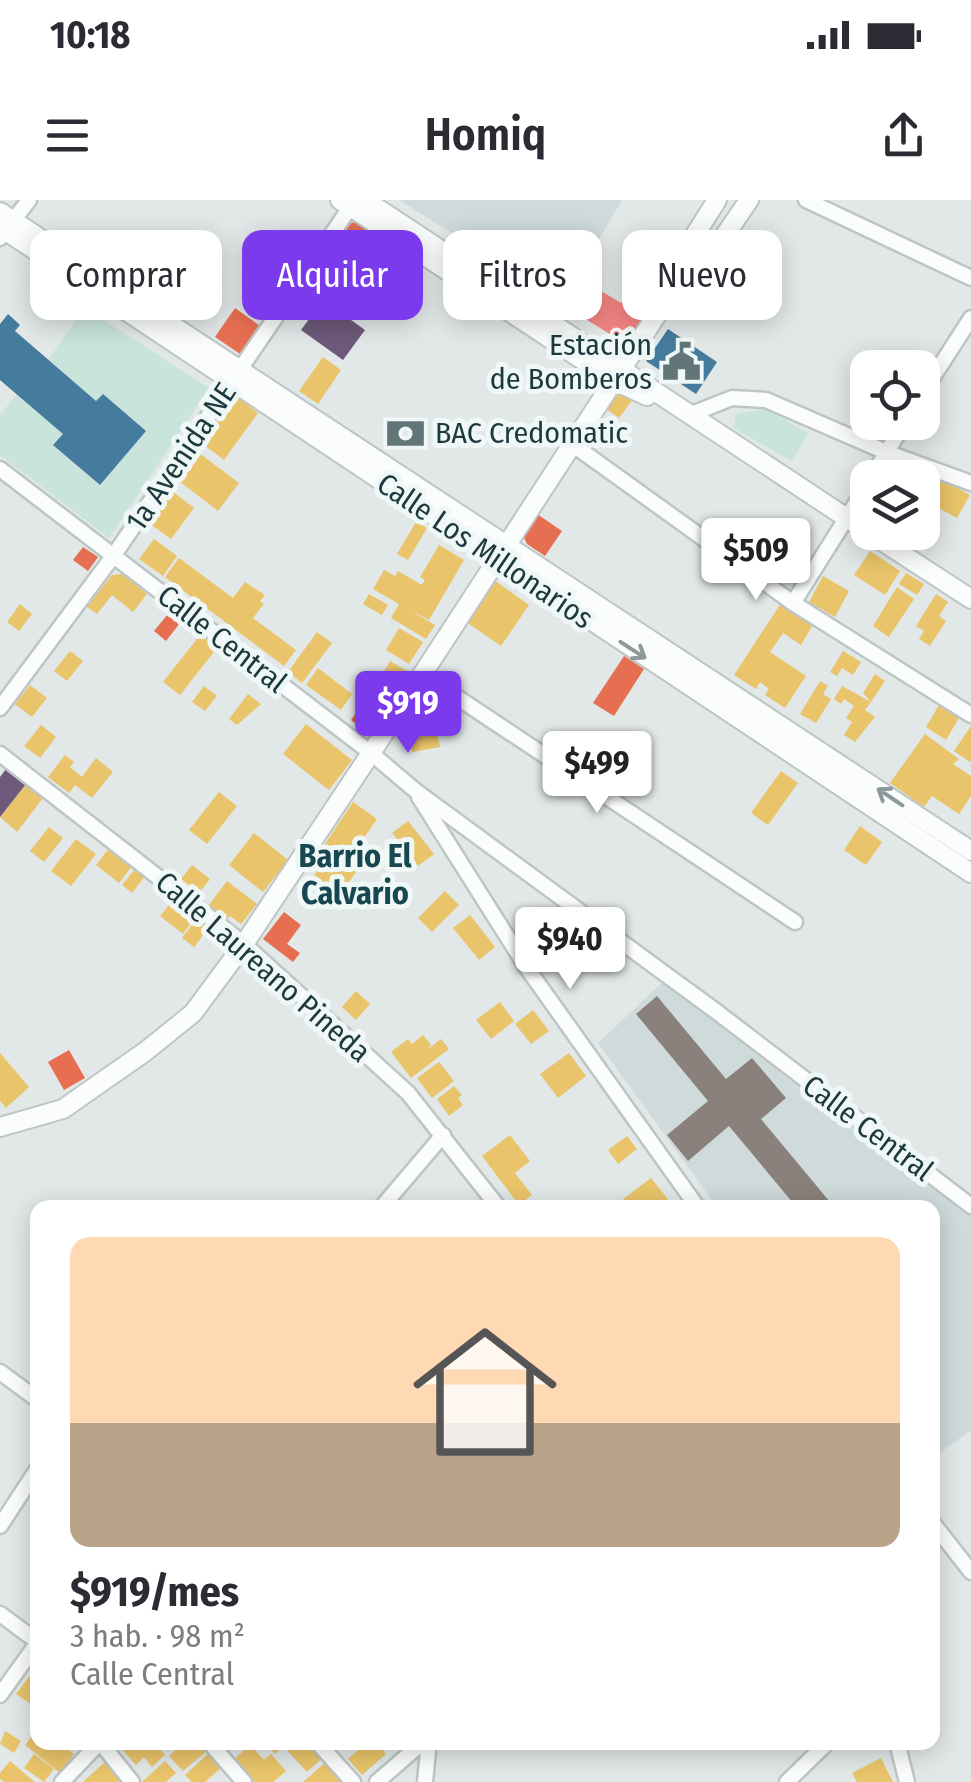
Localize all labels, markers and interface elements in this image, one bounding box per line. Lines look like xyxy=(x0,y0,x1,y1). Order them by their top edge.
text: 10:18 xyxy=(50,12,130,58)
icon: menu xyxy=(40,108,95,163)
text: Homiq xyxy=(425,108,546,162)
icon: share xyxy=(876,108,931,163)
chip: Comprar xyxy=(30,230,222,320)
chip: Alquilar xyxy=(242,230,423,320)
chip: Filtros xyxy=(443,230,602,320)
chip: Nuevo xyxy=(622,230,782,320)
place label: Estación de Bomberos xyxy=(490,327,652,397)
public building icon: Estación de Bomberos xyxy=(661,341,703,383)
map controls xyxy=(850,350,940,550)
button: locate xyxy=(850,350,940,440)
street label: 1a Avenida NE xyxy=(118,376,244,538)
bank icon: BAC Credomatic xyxy=(384,412,426,454)
place label: BAC Credomatic xyxy=(435,415,628,451)
button: layers xyxy=(850,460,940,550)
street label: Calle Los Millonarios xyxy=(370,465,600,637)
pin: $509 xyxy=(697,518,815,603)
text: $509 xyxy=(723,531,789,569)
street label: Calle Central xyxy=(150,577,294,701)
one-way arrow xyxy=(619,640,647,661)
pin: $919 xyxy=(349,671,467,756)
text: $919 xyxy=(377,684,439,722)
pin: $499 xyxy=(538,731,656,816)
text: $499 xyxy=(565,744,629,782)
one-way arrow xyxy=(876,787,904,808)
district label: Barrio El Calvario xyxy=(299,837,412,912)
street label: Calle Laureano Pineda xyxy=(148,864,378,1070)
pin: $940 xyxy=(511,907,629,992)
text: $940 xyxy=(537,920,603,958)
street label: Calle Central xyxy=(796,1067,940,1189)
icon: home xyxy=(395,1302,575,1482)
text: $919/mes xyxy=(70,1567,239,1617)
text: 3 hab. · 98 m² xyxy=(70,1617,245,1655)
text: Calle Central xyxy=(70,1655,234,1693)

